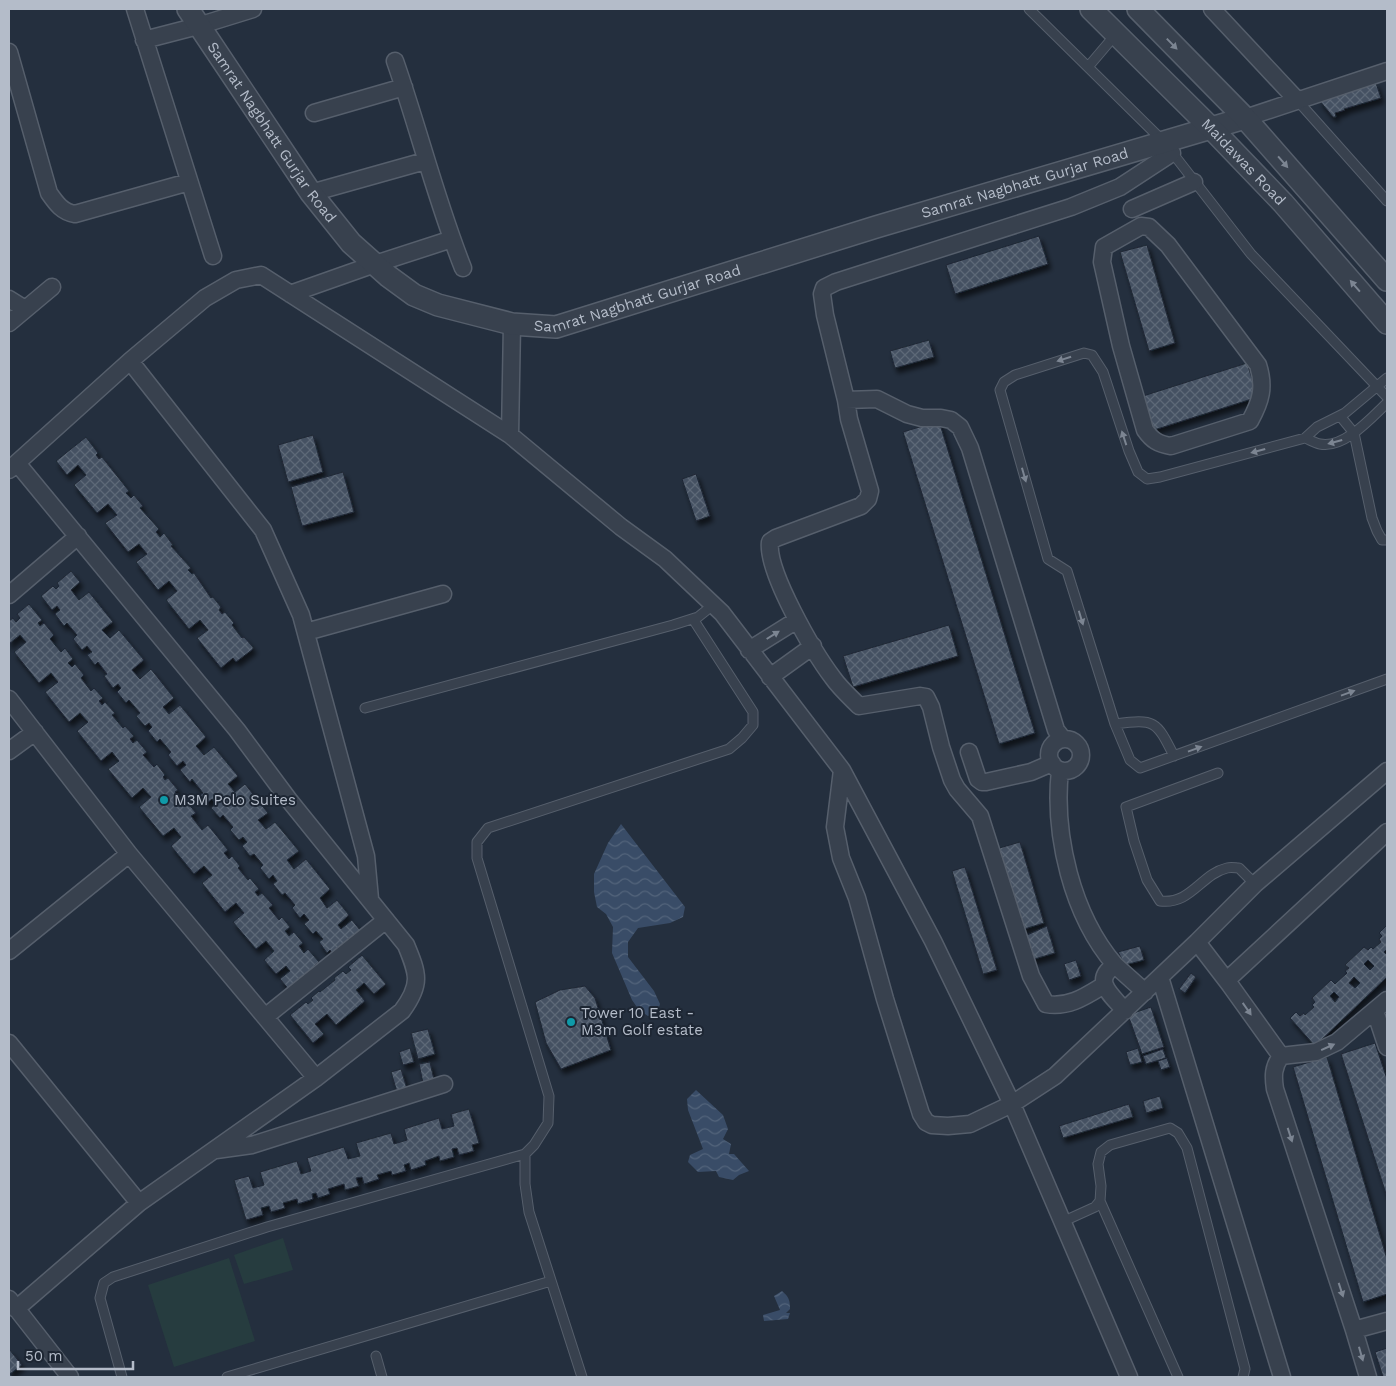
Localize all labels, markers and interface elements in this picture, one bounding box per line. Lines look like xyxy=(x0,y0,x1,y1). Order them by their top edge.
one-way arrow xyxy=(1166,37,1178,49)
street label: Samrat Nagbhatt Gurjar Road xyxy=(204,38,340,226)
street label: Maidawas Road xyxy=(1198,115,1289,209)
street label: Samrat Nagbhatt Gurjar Road xyxy=(919,144,1130,222)
one-way arrow xyxy=(1277,156,1288,168)
street label: Samrat Nagbhatt Gurjar Road xyxy=(533,261,743,337)
one-way arrow xyxy=(1350,280,1361,292)
one-way arrow xyxy=(1057,356,1072,363)
one-way arrow xyxy=(1120,431,1127,446)
one-way arrow xyxy=(1327,438,1342,446)
one-way arrow xyxy=(1251,447,1266,455)
one-way arrow xyxy=(1021,467,1029,482)
one-way arrow xyxy=(1078,610,1086,625)
one-way arrow xyxy=(767,630,780,639)
one-way arrow xyxy=(1341,689,1356,697)
one-way arrow xyxy=(1188,745,1203,753)
place label: M3M Polo Suites xyxy=(174,791,296,809)
marker: M3M Polo Suites xyxy=(158,794,170,806)
one-way arrow xyxy=(1242,1002,1252,1016)
place label: Tower 10 East - M3m Golf estate xyxy=(581,1004,703,1039)
marker: Tower 10 East - M3m Golf estate xyxy=(565,1016,577,1028)
one-way arrow xyxy=(1321,1042,1335,1050)
one-way arrow xyxy=(1287,1128,1294,1143)
one-way arrow xyxy=(1338,1282,1345,1297)
scale bar xyxy=(18,1338,132,1370)
one-way arrow xyxy=(1357,1346,1365,1361)
text: 50 m xyxy=(25,1347,62,1365)

